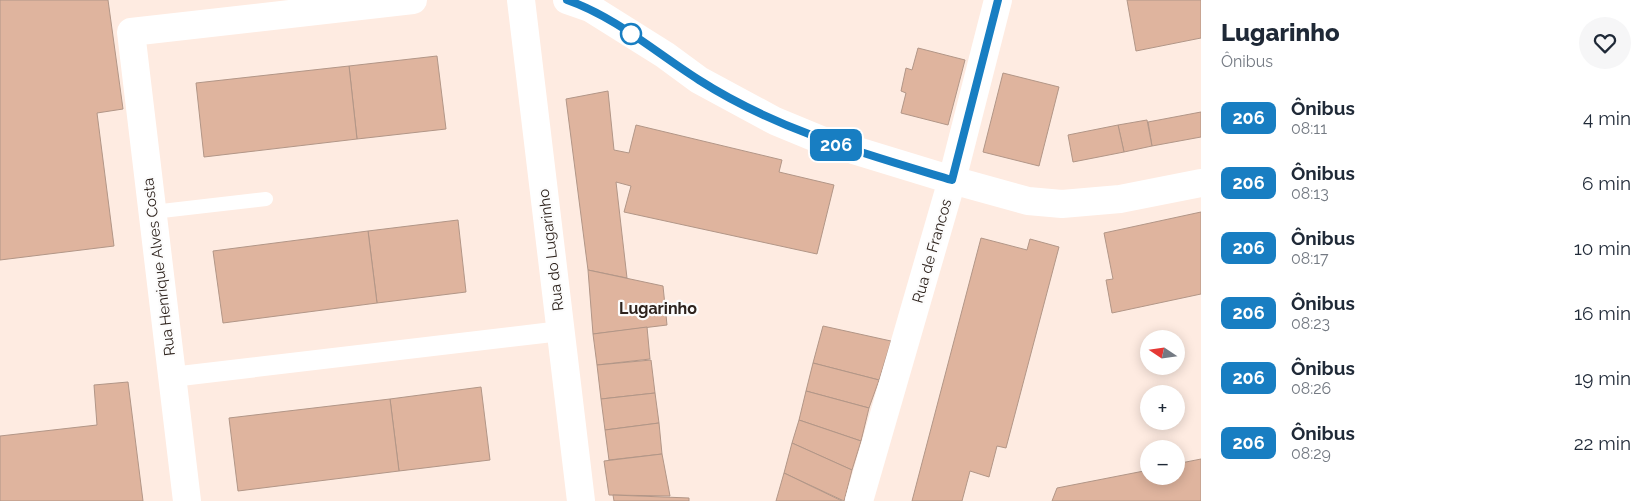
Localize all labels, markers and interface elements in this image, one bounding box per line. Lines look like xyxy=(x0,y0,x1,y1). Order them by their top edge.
button: heart xyxy=(1579,17,1631,69)
text: Lugarinho xyxy=(1221,18,1340,47)
unlabelled marker xyxy=(620,23,642,45)
text: Ônibus xyxy=(1221,52,1273,71)
text: Ônibus xyxy=(1291,97,1355,119)
text: 206 xyxy=(1232,107,1265,128)
text: 4 min xyxy=(1583,107,1631,129)
text: 08:11 xyxy=(1291,119,1327,138)
line badge: 206 xyxy=(807,129,865,161)
text: 206 xyxy=(820,134,852,155)
text: Ônibus xyxy=(1291,162,1355,184)
text: 206 xyxy=(1232,172,1265,193)
text: 6 min xyxy=(1582,172,1631,194)
street label: Rua Henrique Alves Costa xyxy=(139,177,179,357)
text: 08:13 xyxy=(1291,184,1329,203)
street label: Rua do Lugarinho xyxy=(535,188,567,312)
street label: Rua de Francos xyxy=(909,197,955,305)
text: Ônibus xyxy=(1291,227,1355,249)
text: 206 xyxy=(1232,237,1265,258)
text: 10 min xyxy=(1574,237,1631,259)
text: 08:17 xyxy=(1291,249,1329,268)
text: Ônibus xyxy=(1291,292,1355,314)
district label: Lugarinho xyxy=(619,299,697,318)
text: 206 xyxy=(1232,302,1265,323)
text: 16 min xyxy=(1574,302,1631,324)
text: 08:23 xyxy=(1291,314,1330,333)
north arrow xyxy=(1140,330,1185,375)
map controls xyxy=(1140,330,1185,485)
text: Ônibus xyxy=(1291,357,1355,379)
text: 206 xyxy=(1232,367,1265,388)
text: 19 min xyxy=(1574,367,1631,389)
text: 08:26 xyxy=(1291,379,1331,398)
button: + xyxy=(1140,385,1185,430)
text: Ônibus xyxy=(1291,422,1355,444)
text: 206 xyxy=(1232,432,1265,453)
text: 22 min xyxy=(1574,432,1631,454)
button: − xyxy=(1140,440,1185,485)
text: 08:29 xyxy=(1291,444,1331,463)

